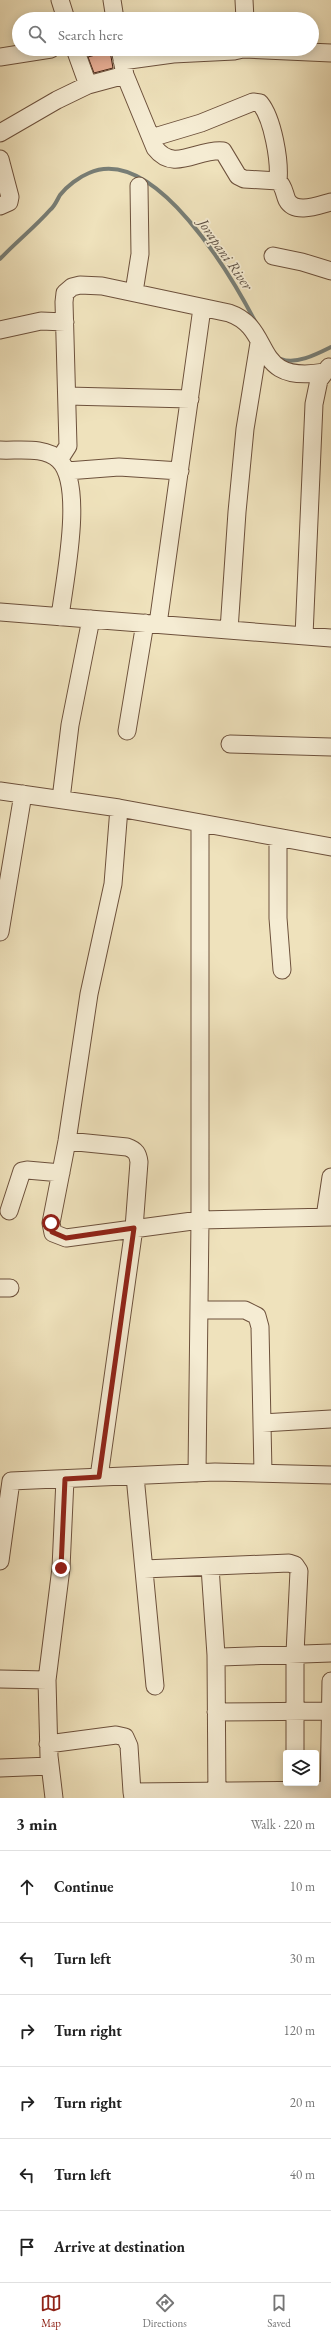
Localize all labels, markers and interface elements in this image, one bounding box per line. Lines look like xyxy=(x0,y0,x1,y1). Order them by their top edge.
search box xyxy=(12,12,319,56)
icon: search xyxy=(26,23,48,45)
text: Search here xyxy=(58,25,123,44)
water label: Jorapani River xyxy=(193,212,258,295)
route start xyxy=(42,1214,60,1232)
route end xyxy=(52,1559,70,1577)
map controls xyxy=(283,1750,319,1786)
button: layers xyxy=(283,1750,319,1786)
text: 3 min xyxy=(16,1813,57,1835)
text: Walk · 220 m xyxy=(251,1816,315,1833)
icon: ahead xyxy=(16,1876,38,1898)
text: Continue xyxy=(54,1877,114,1896)
text: 10 m xyxy=(290,1878,315,1895)
icon: left xyxy=(16,1948,38,1970)
text: Turn left xyxy=(54,1949,111,1968)
text: 30 m xyxy=(290,1950,315,1967)
icon: right xyxy=(16,2020,38,2042)
text: Turn right xyxy=(54,2021,122,2040)
text: 120 m xyxy=(284,2022,315,2039)
icon: right xyxy=(16,2092,38,2114)
text: Turn right xyxy=(54,2093,122,2112)
text: 20 m xyxy=(290,2094,315,2111)
icon: left xyxy=(16,2164,38,2186)
text: Turn left xyxy=(54,2165,111,2184)
text: 40 m xyxy=(290,2166,315,2183)
icon: arrive xyxy=(16,2236,38,2258)
text: Arrive at destination xyxy=(54,2237,185,2256)
tab: Map xyxy=(40,2292,62,2330)
tab: Directions xyxy=(143,2292,187,2330)
tab: Saved xyxy=(267,2292,291,2330)

